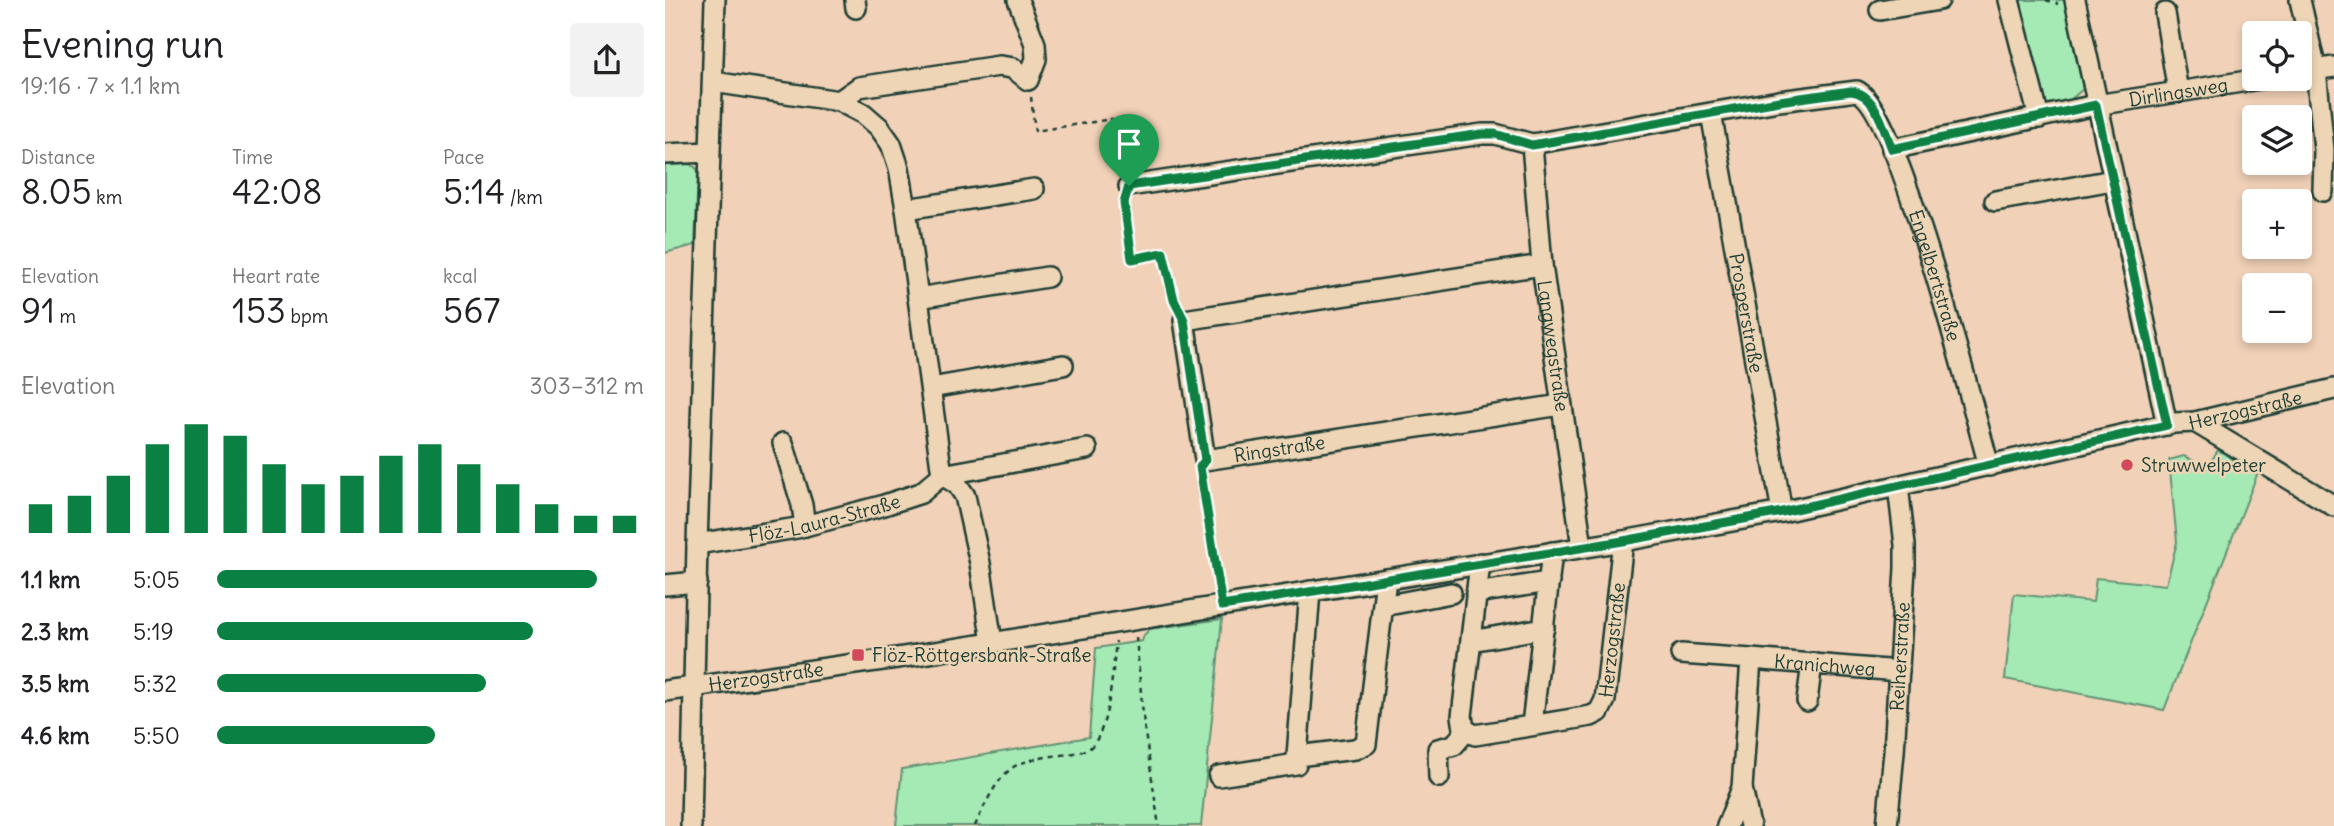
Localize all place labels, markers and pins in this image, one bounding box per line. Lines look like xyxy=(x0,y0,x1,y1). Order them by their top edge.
pin xyxy=(1099,114,1159,186)
place label: Struwwelpeter xyxy=(2141,453,2266,477)
marker: Struwwelpeter xyxy=(2119,457,2135,473)
place label: Flöz-Röttgersbank-Straße xyxy=(872,643,1092,667)
marker: Flöz-Röttgersbank-Straße xyxy=(850,647,866,663)

